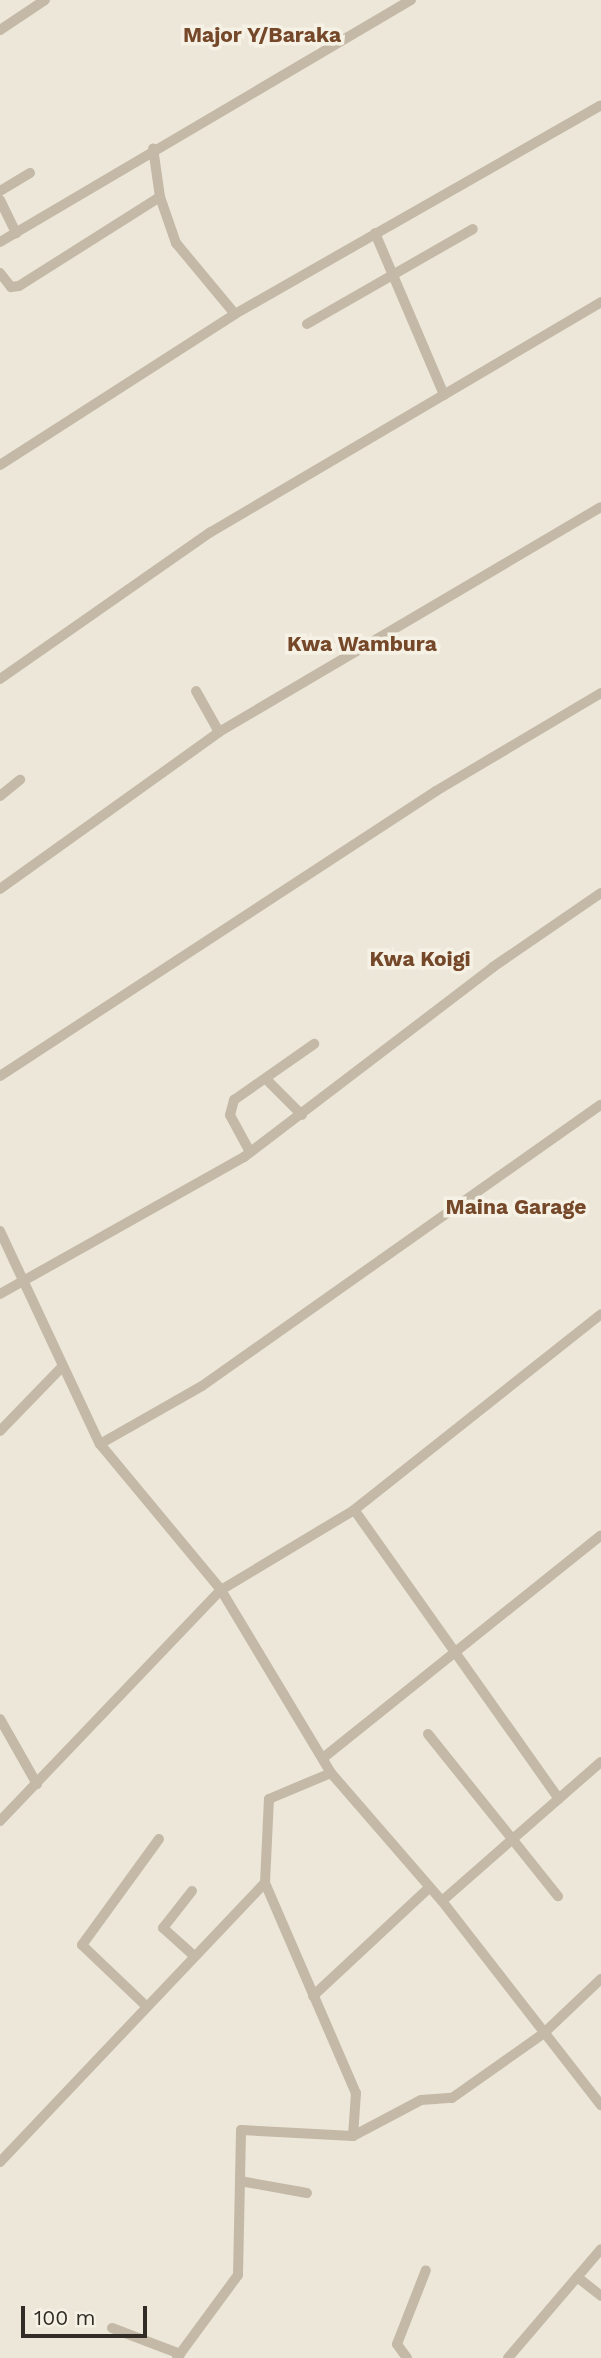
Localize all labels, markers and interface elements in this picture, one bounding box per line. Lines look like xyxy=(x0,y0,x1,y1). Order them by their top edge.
district label: Major Y/Baraka xyxy=(182,22,342,48)
district label: Kwa Wambura xyxy=(287,631,437,657)
district label: Kwa Koigi xyxy=(369,946,471,972)
district label: Maina Garage xyxy=(446,1194,586,1220)
scale bar xyxy=(24,2292,150,2336)
text: 100 m xyxy=(34,2305,96,2330)

